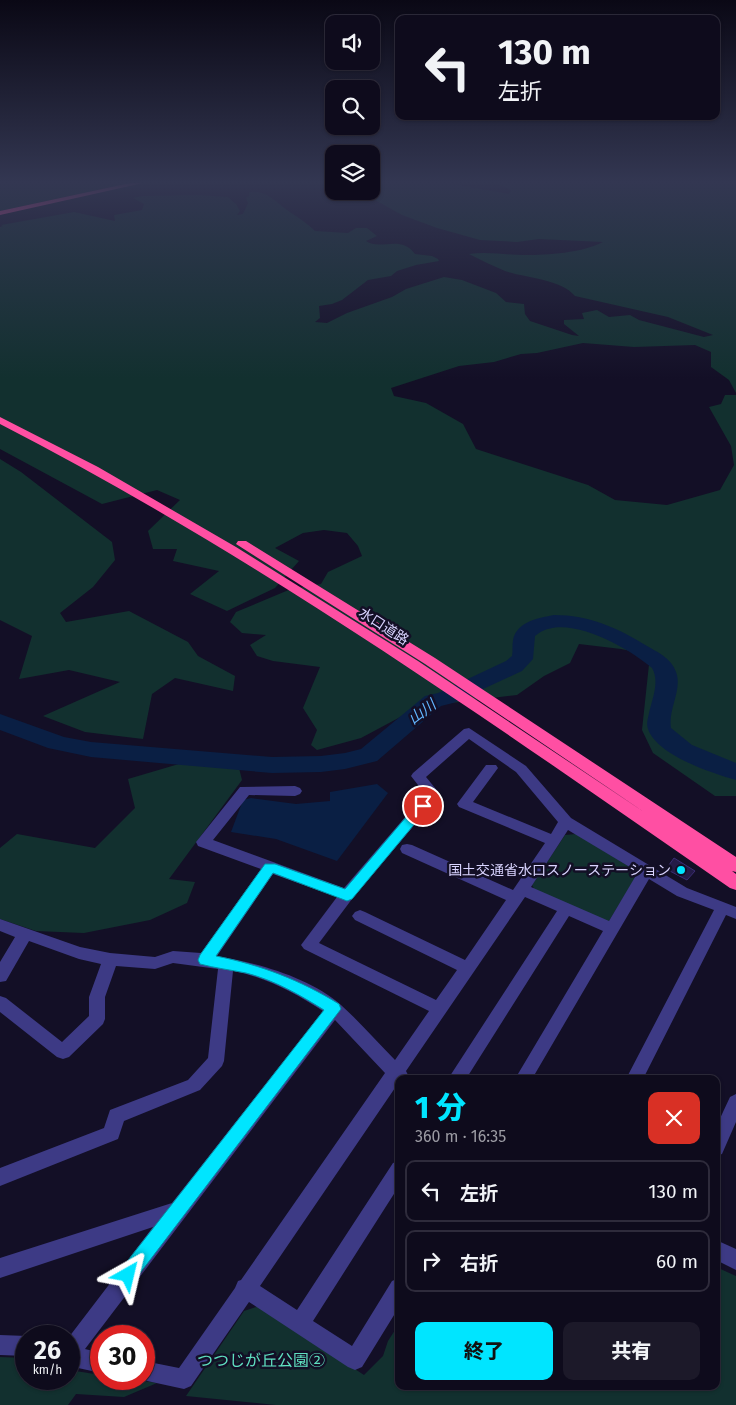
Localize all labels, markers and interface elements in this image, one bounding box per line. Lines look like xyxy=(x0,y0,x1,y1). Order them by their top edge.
map controls xyxy=(325,15,380,200)
button: sound xyxy=(325,15,380,70)
text: 130 m xyxy=(498,31,591,73)
icon: left xyxy=(415,35,480,100)
text: 左折 xyxy=(498,78,542,105)
button: search xyxy=(325,80,380,135)
button: layers xyxy=(325,145,380,200)
street label: 水口道路 xyxy=(356,604,412,649)
water label: 山川 xyxy=(405,695,441,728)
pin xyxy=(402,785,444,827)
icon: arrive xyxy=(409,792,437,820)
place label: 国土交通省水口スノーステーション xyxy=(448,862,671,879)
marker: 国土交通省水口スノーステーション xyxy=(675,864,687,876)
text: 1 分 xyxy=(415,1090,466,1126)
button: close xyxy=(648,1092,700,1144)
text: 360 m · 16:35 xyxy=(415,1127,506,1146)
icon: left xyxy=(417,1177,445,1205)
text: 130 m xyxy=(648,1180,698,1203)
text: 左折 xyxy=(460,1182,498,1205)
icon: right xyxy=(417,1247,445,1275)
position arrow xyxy=(101,1248,153,1300)
text: 60 m xyxy=(656,1250,698,1273)
text: 右折 xyxy=(460,1252,498,1275)
button: 終了 xyxy=(415,1322,553,1380)
button: 共有 xyxy=(563,1322,700,1380)
speed limit sign: 30 xyxy=(90,1325,155,1390)
text: 26 xyxy=(34,1336,61,1366)
park label: つつじが丘公園② xyxy=(197,1351,325,1370)
text: km/h xyxy=(33,1363,62,1377)

